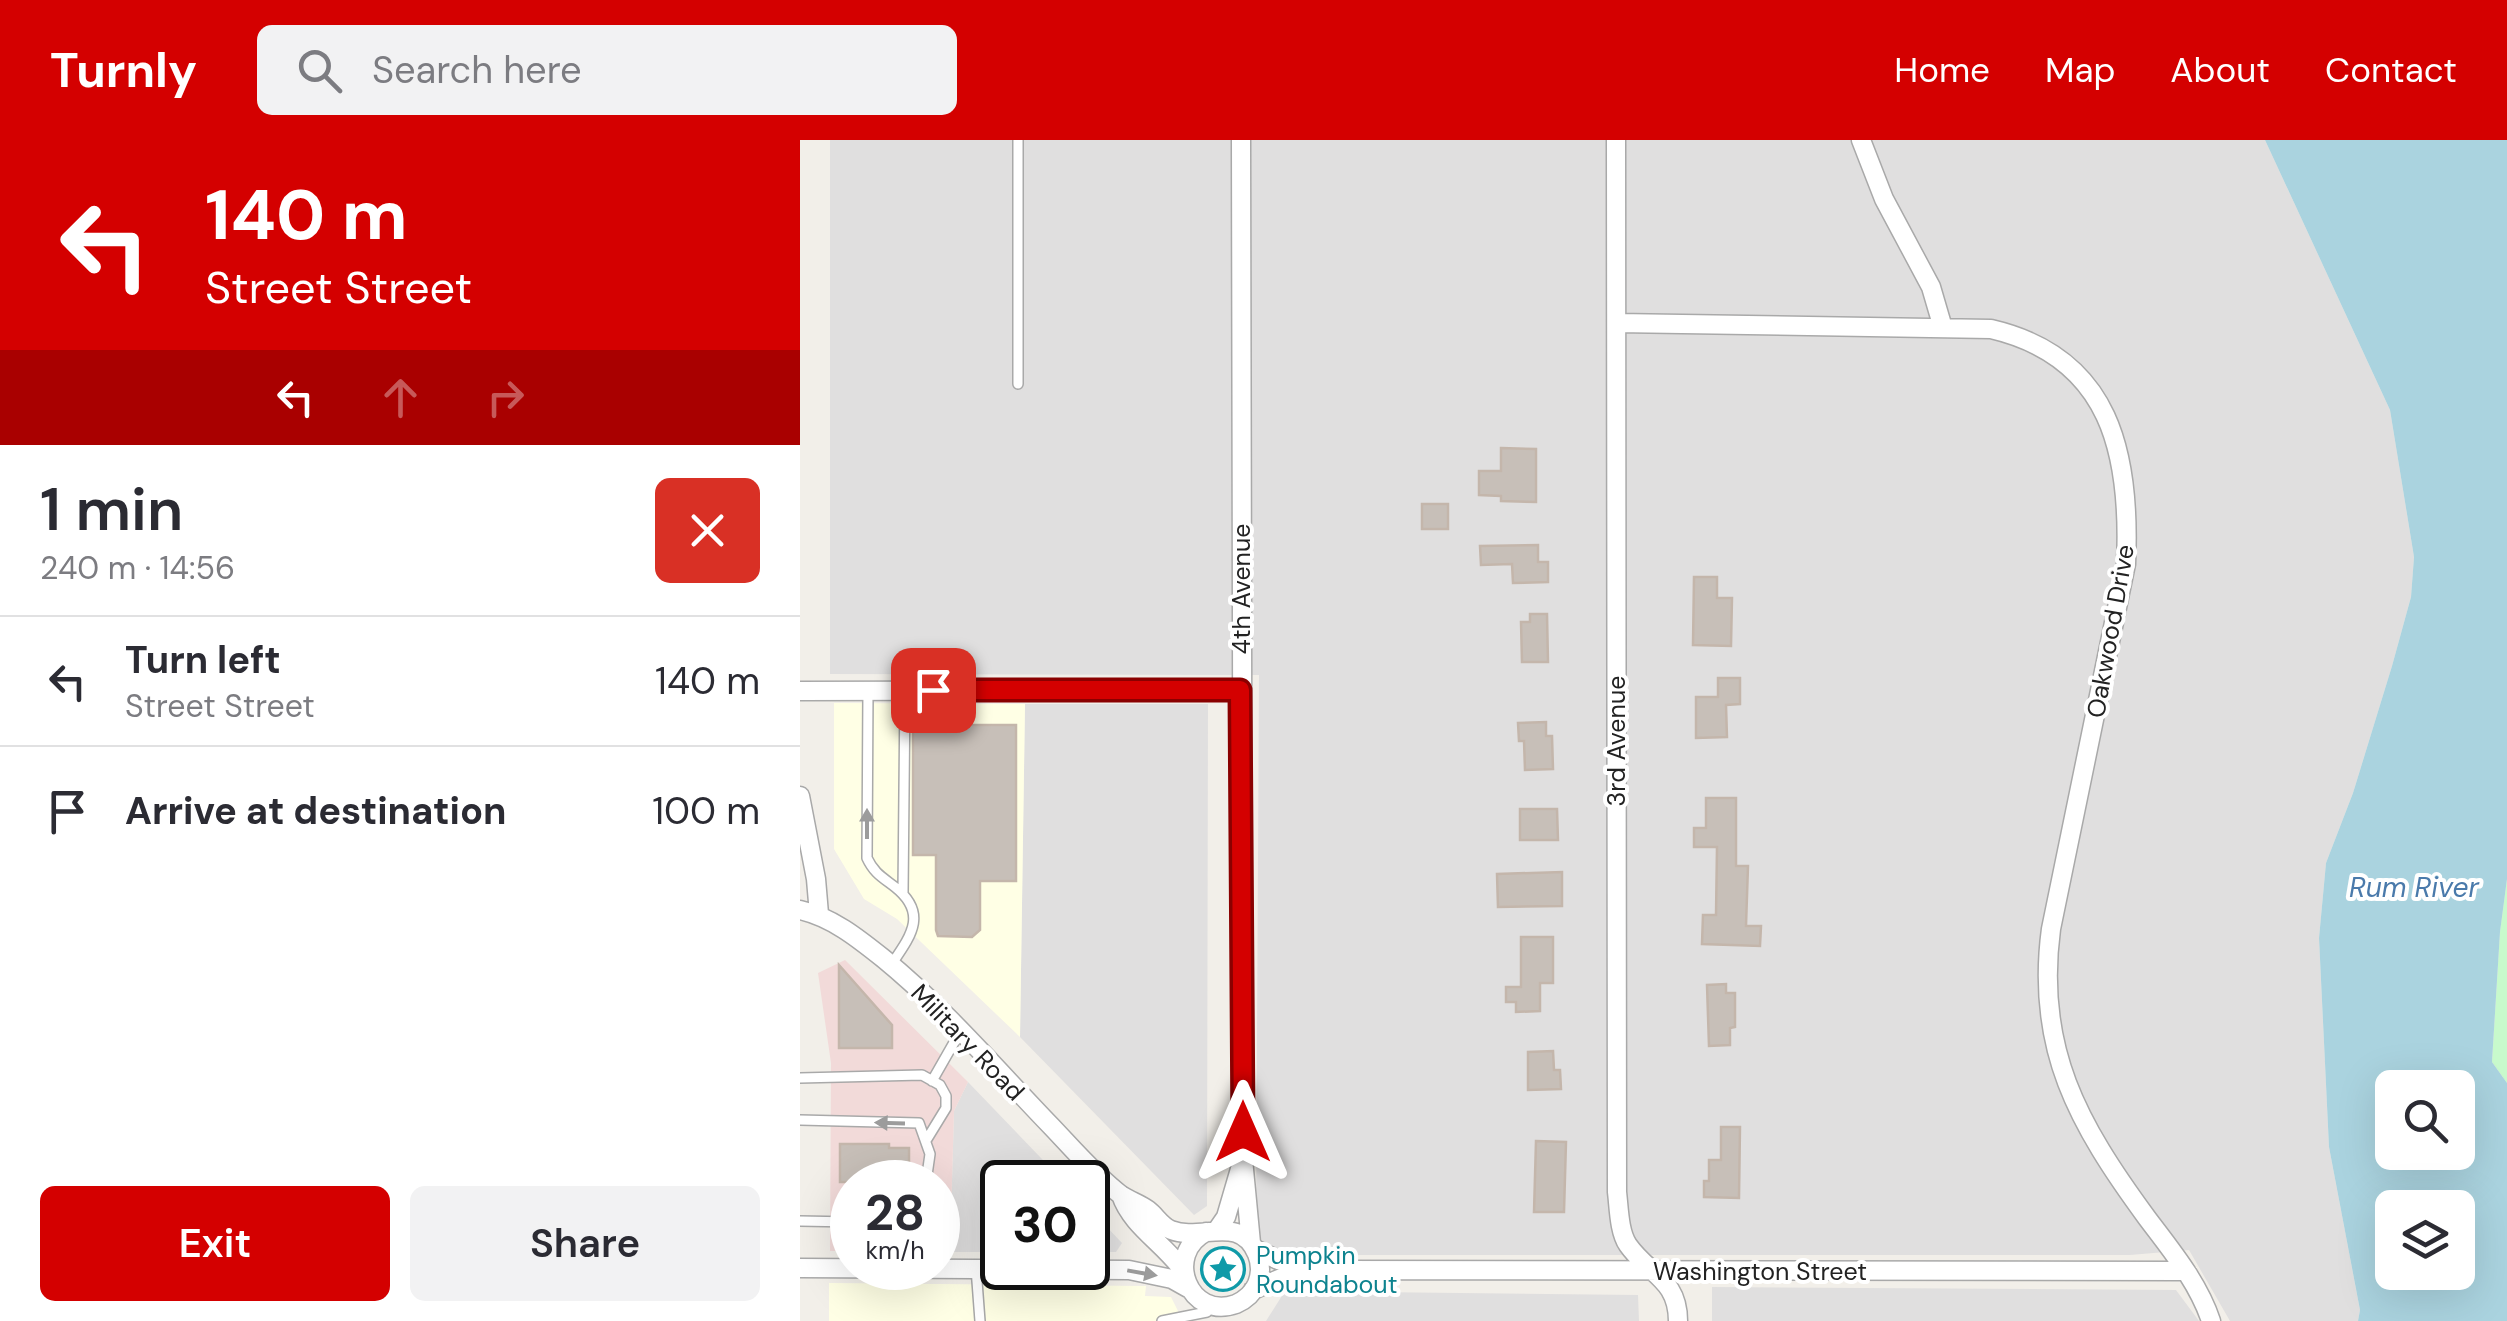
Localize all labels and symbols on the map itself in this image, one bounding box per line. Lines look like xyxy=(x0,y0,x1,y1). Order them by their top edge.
street label: 4th Avenue xyxy=(1225,524,1258,654)
street label: Oakwood Drive xyxy=(2079,542,2142,720)
pin xyxy=(891,648,976,733)
street label: 3rd Avenue xyxy=(1600,676,1633,806)
one-way arrow xyxy=(859,807,875,839)
water label: Rum River xyxy=(2349,869,2480,906)
street label: Military Road xyxy=(904,977,1032,1108)
position arrow xyxy=(1191,1080,1295,1184)
one-way arrow xyxy=(874,1114,906,1130)
speed limit sign: 30 xyxy=(980,1160,1110,1290)
place label: Pumpkin Roundabout xyxy=(1256,1239,1397,1301)
place icon: Pumpkin Roundabout xyxy=(1200,1246,1246,1292)
street label: Washington Street xyxy=(1653,1255,1867,1288)
one-way arrow xyxy=(1127,1266,1158,1281)

